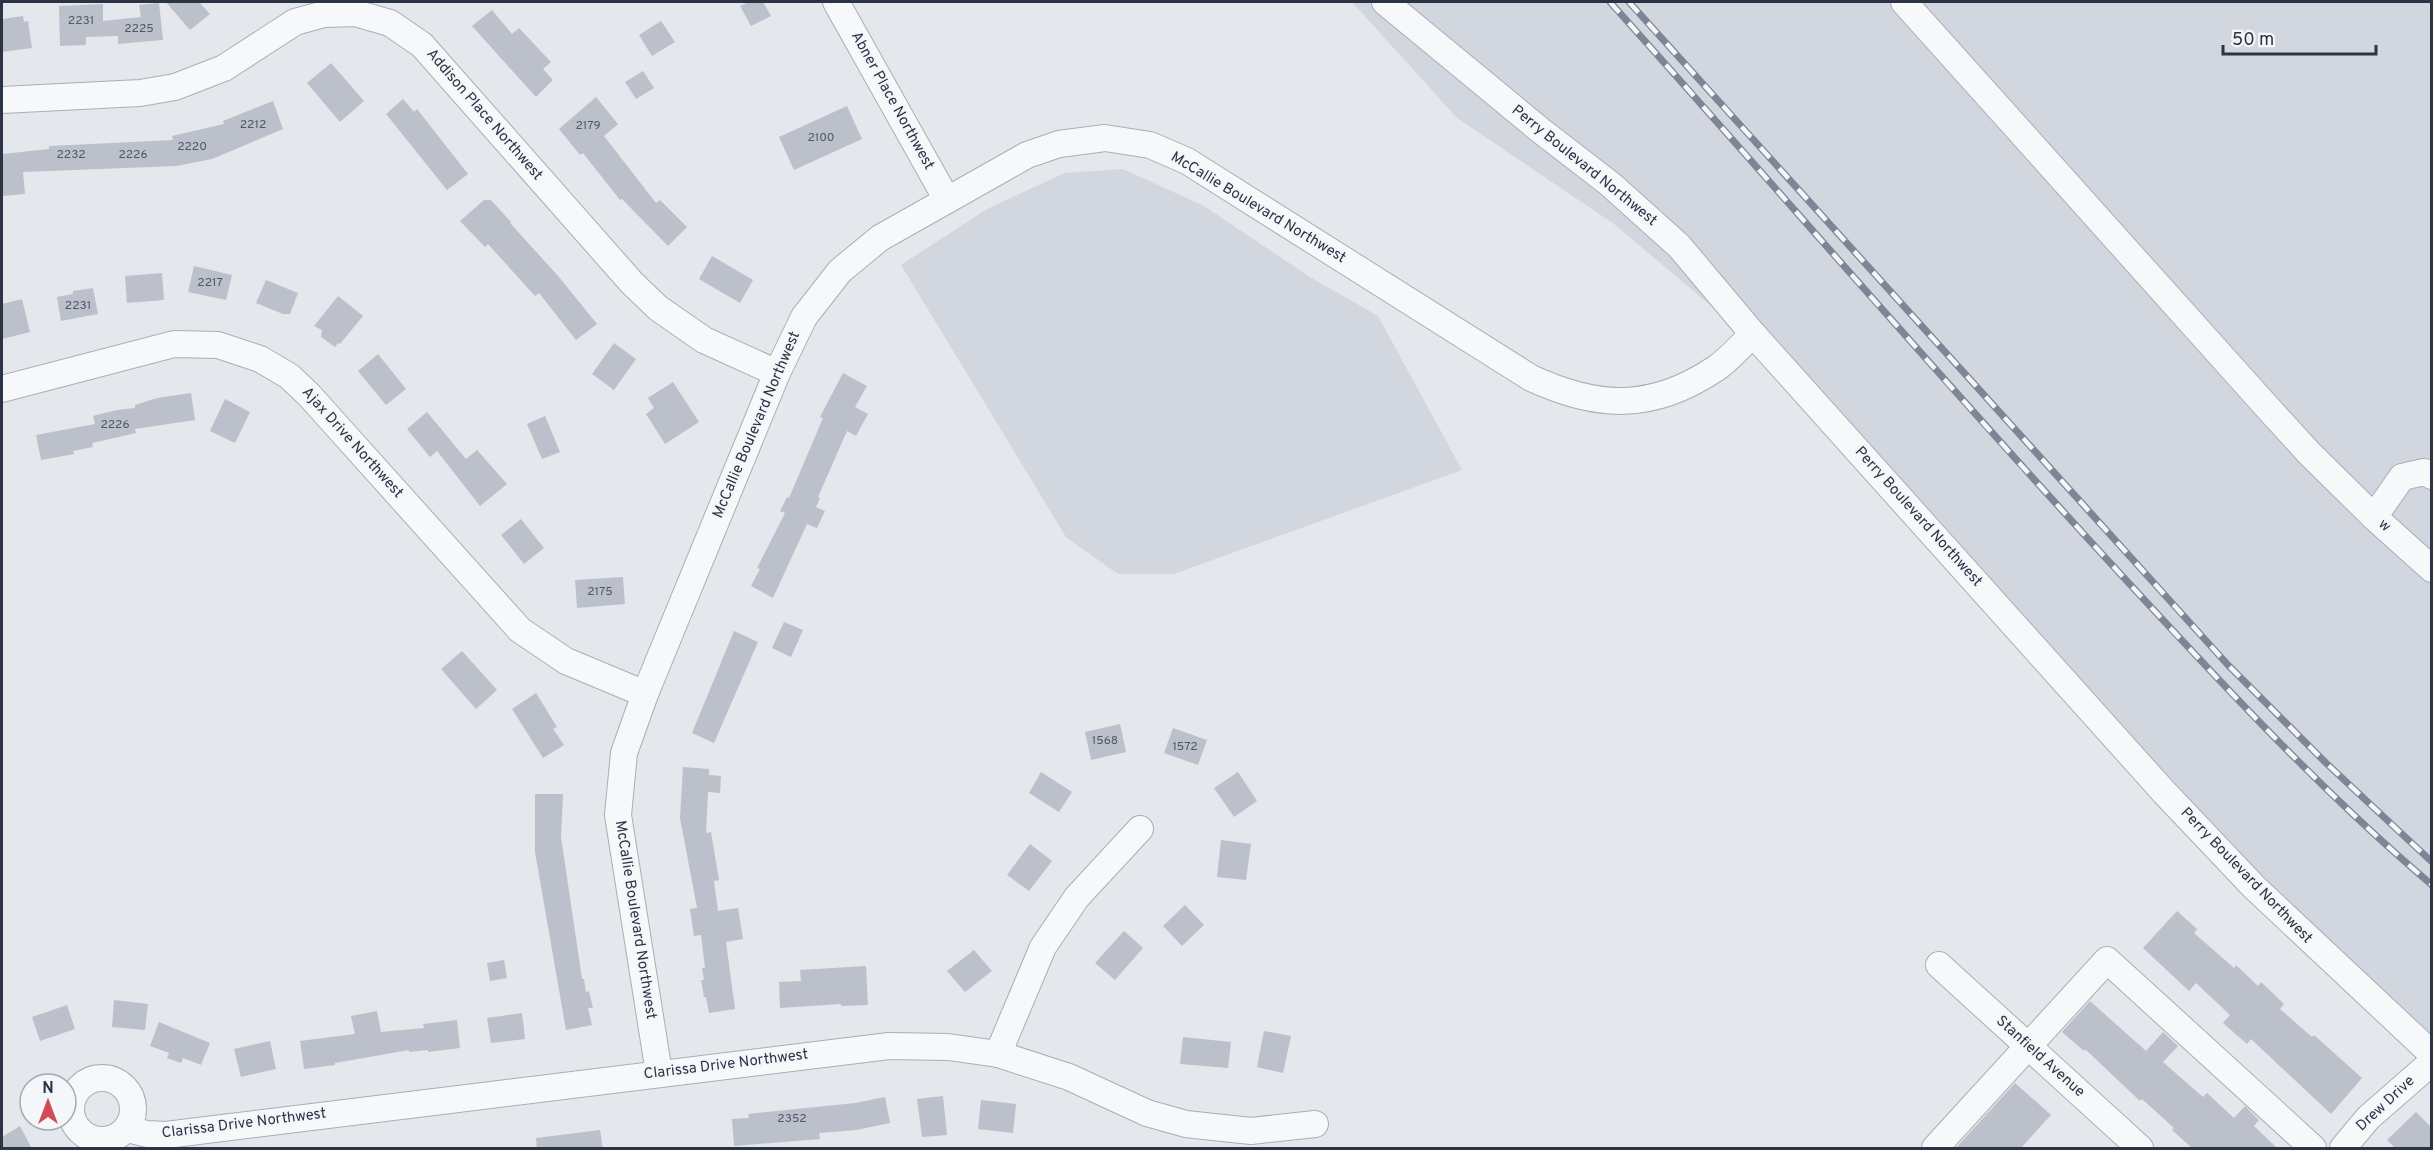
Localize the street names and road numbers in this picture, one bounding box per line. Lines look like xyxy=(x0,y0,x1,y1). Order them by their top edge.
street label: Abner Place Northwest xyxy=(846,29,938,173)
street label: Addison Place Northwest xyxy=(422,45,546,185)
street label: Perry Boulevard Northwest xyxy=(1507,101,1661,231)
street label: McCallie Boulevard Northwest xyxy=(1167,148,1349,268)
street label: McCallie Boulevard Northwest xyxy=(709,329,805,521)
street label: Ajax Drive Northwest xyxy=(297,384,407,502)
street label: Perry Boulevard Northwest xyxy=(1850,443,1986,591)
street label: w xyxy=(2374,515,2395,537)
street label: Perry Boulevard Northwest xyxy=(2176,804,2316,948)
street label: McCallie Boulevard Northwest xyxy=(610,819,660,1021)
street label: Stanfield Avenue xyxy=(1992,1012,2088,1102)
street label: Clarissa Drive Northwest xyxy=(643,1045,809,1085)
street label: Drew Drive xyxy=(2353,1072,2419,1136)
street label: Clarissa Drive Northwest xyxy=(161,1104,327,1144)

